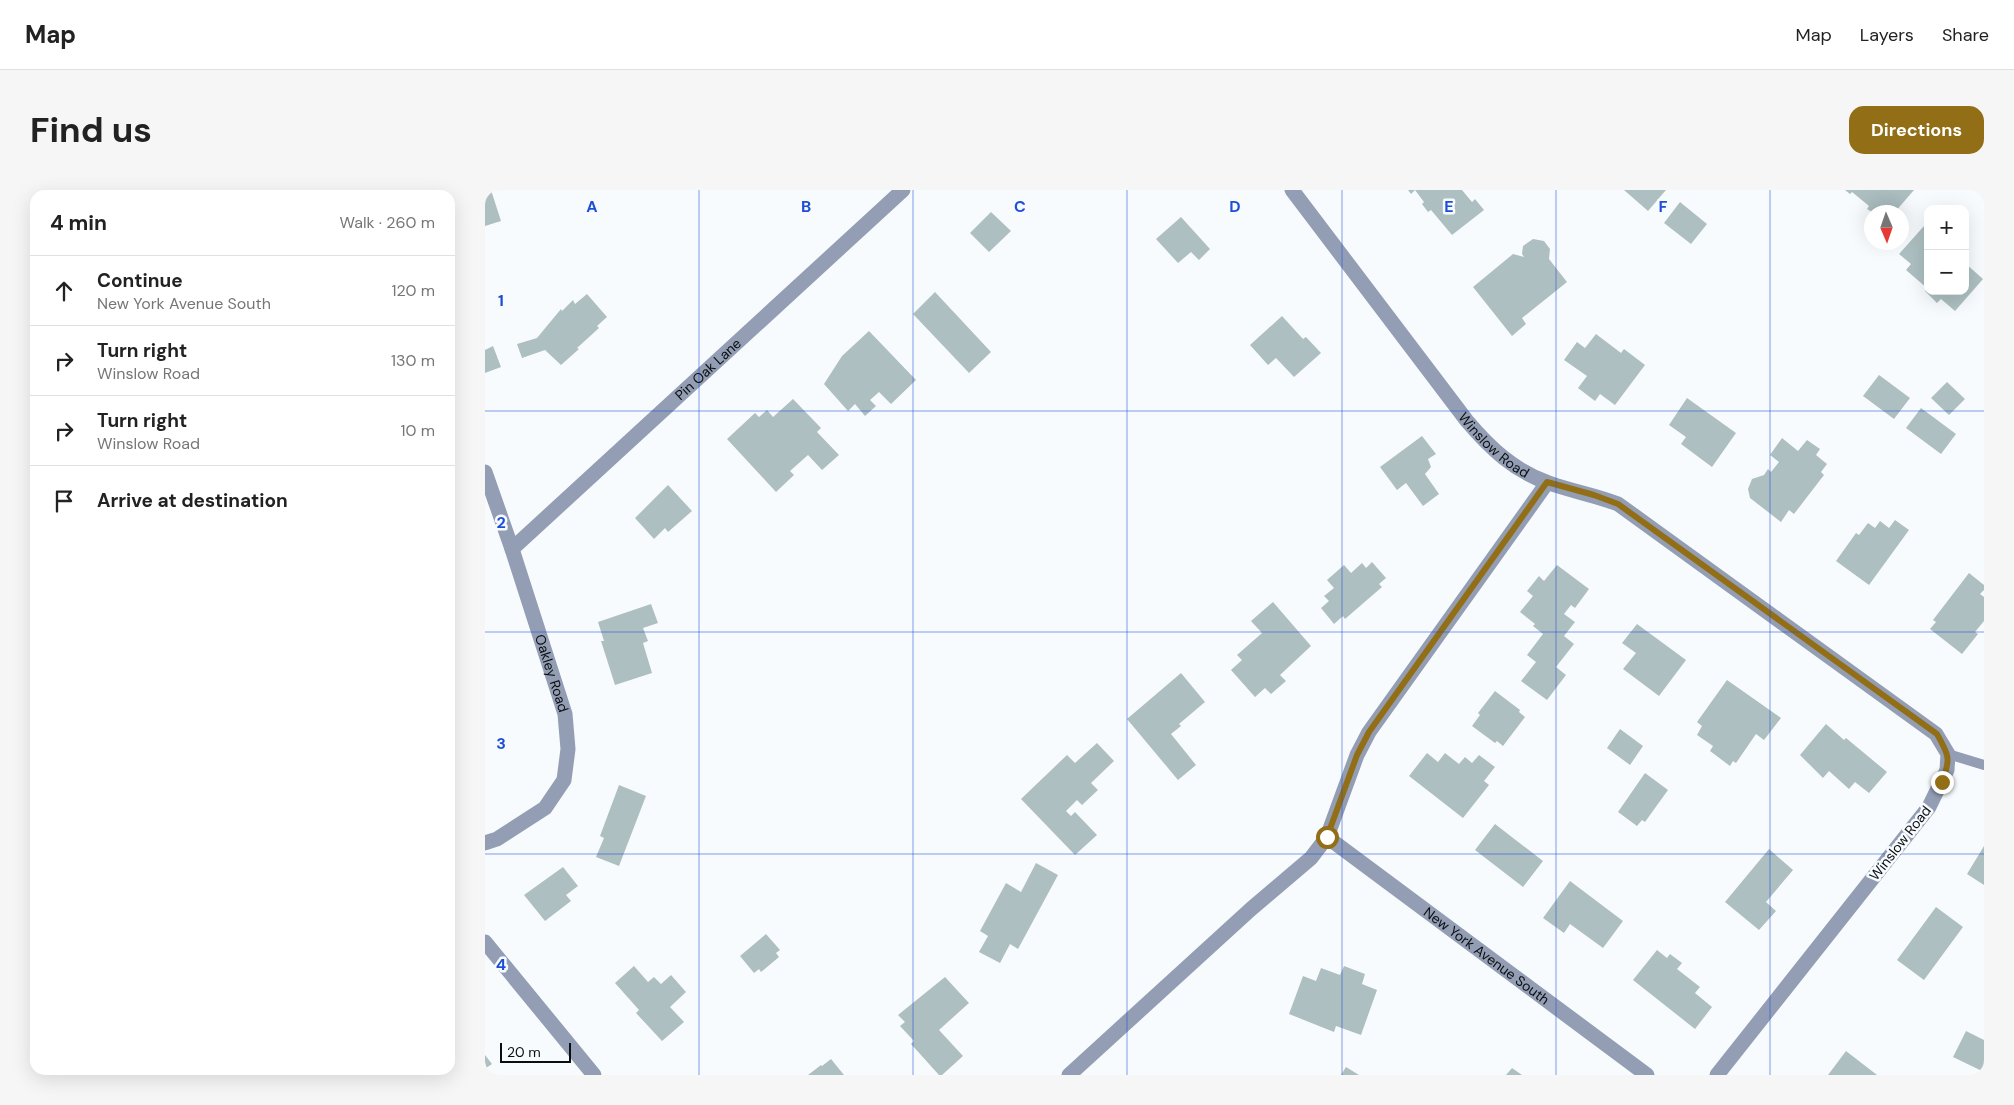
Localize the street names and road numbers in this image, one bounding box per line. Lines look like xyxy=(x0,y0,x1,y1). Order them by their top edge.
street label: Pin Oak Lane xyxy=(671,334,745,404)
street label: Winslow Road xyxy=(1454,408,1533,482)
street label: Oakley Road xyxy=(531,632,573,714)
street label: Winslow Road xyxy=(1865,802,1935,884)
street label: New York Avenue South xyxy=(1420,903,1553,1008)

